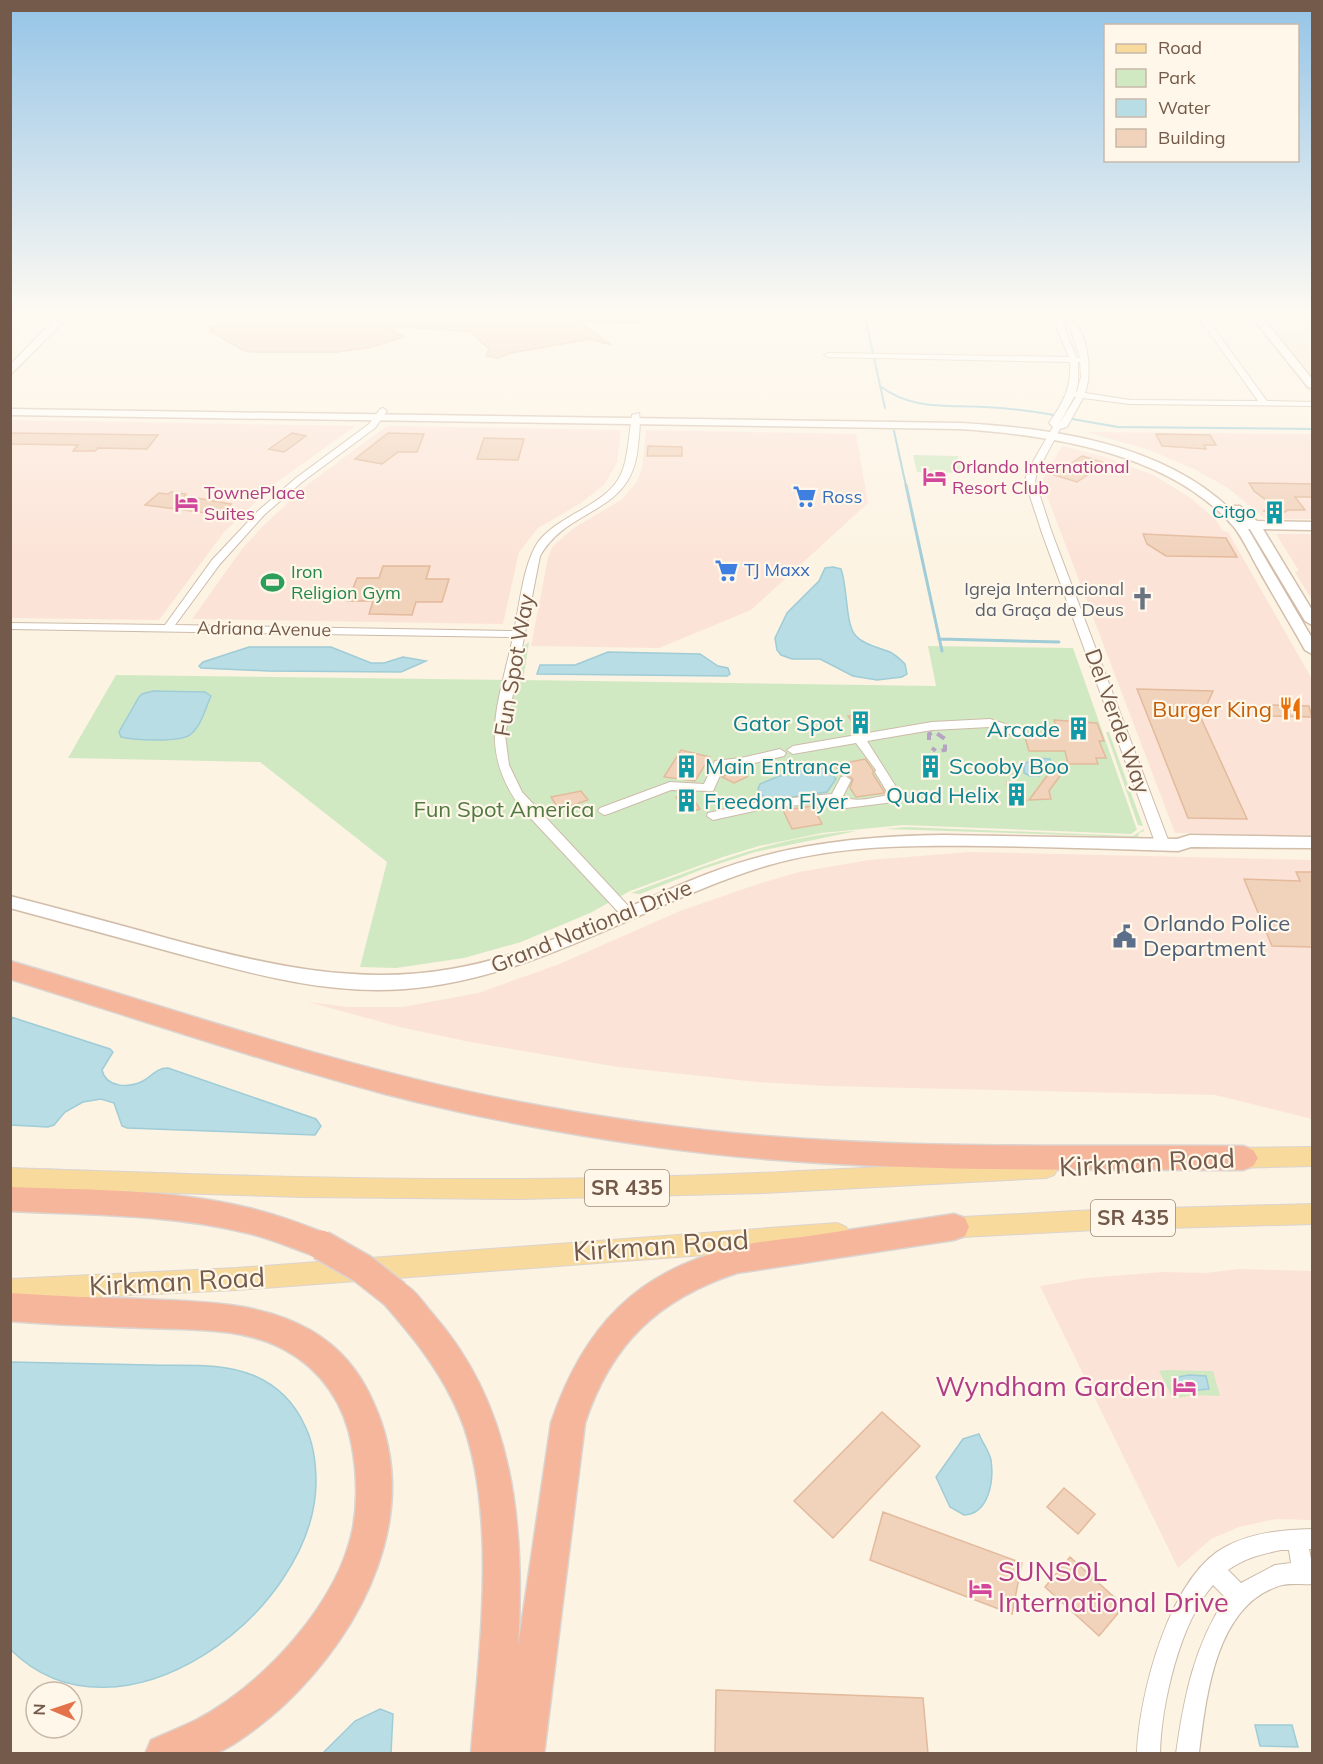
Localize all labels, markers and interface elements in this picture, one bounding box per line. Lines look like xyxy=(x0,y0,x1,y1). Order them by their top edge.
legend xyxy=(1104,24,1299,162)
text: Road xyxy=(1158,36,1202,59)
text: Park xyxy=(1158,66,1197,89)
text: Water xyxy=(1158,96,1211,119)
text: Building xyxy=(1158,126,1226,149)
place label: Orlando International Resort Club xyxy=(952,455,1129,499)
hotel icon: Orlando International Resort Club xyxy=(921,464,947,490)
place label: TownePlace Suites xyxy=(204,481,305,525)
supermarket icon: Ross xyxy=(791,484,817,510)
place label: Ross xyxy=(822,485,862,508)
hotel icon: TownePlace Suites xyxy=(173,490,199,516)
building icon: Citgo xyxy=(1261,499,1287,525)
place label: Citgo xyxy=(1212,500,1256,523)
supermarket icon: TJ Maxx xyxy=(713,557,739,583)
place label: TJ Maxx xyxy=(744,558,810,581)
place label: Iron Religion Gym xyxy=(291,560,401,604)
sports icon: Iron Religion Gym xyxy=(260,569,286,595)
place label: Igreja Internacional da Graça de Deus xyxy=(964,577,1124,621)
church icon: Igreja Internacional da Graça de Deus xyxy=(1129,586,1155,612)
street label: Fun Spot Way xyxy=(488,591,540,738)
street label: Adriana Avenue xyxy=(197,616,331,641)
street label: Del Verde Way xyxy=(1079,645,1157,798)
place label: Burger King xyxy=(1152,695,1272,723)
restaurant icon: Burger King xyxy=(1277,696,1303,722)
place label: Gator Spot xyxy=(733,709,843,737)
building icon: Gator Spot xyxy=(848,710,874,736)
place label: Arcade xyxy=(987,715,1060,743)
building icon: Arcade xyxy=(1065,716,1091,742)
place label: Main Entrance xyxy=(705,752,851,780)
place label: Scooby Boo xyxy=(949,752,1069,780)
building icon: Main Entrance xyxy=(674,753,700,779)
building icon: Scooby Boo xyxy=(918,753,944,779)
place label: Quad Helix xyxy=(886,781,999,809)
building icon: Quad Helix xyxy=(1004,782,1030,808)
place label: Freedom Flyer xyxy=(704,787,848,815)
building icon: Freedom Flyer xyxy=(673,788,699,814)
park label: Fun Spot America xyxy=(414,795,594,823)
street label: Grand National Drive xyxy=(486,873,696,979)
place label: Orlando Police Department xyxy=(1143,909,1290,962)
public building icon: Orlando Police Department xyxy=(1112,923,1138,949)
street label: Kirkman Road xyxy=(1058,1140,1236,1184)
road number: SR 435 xyxy=(585,1170,669,1206)
road number: SR 435 xyxy=(1091,1200,1175,1236)
street label: Kirkman Road xyxy=(572,1222,750,1268)
street label: Kirkman Road xyxy=(88,1259,266,1303)
place label: Wyndham Garden xyxy=(935,1369,1166,1403)
hotel icon: Wyndham Garden xyxy=(1171,1374,1197,1400)
place label: SUNSOL International Drive xyxy=(998,1554,1229,1619)
hotel icon: SUNSOL International Drive xyxy=(967,1575,993,1601)
north arrow xyxy=(24,1680,84,1740)
text: N xyxy=(29,1703,49,1716)

